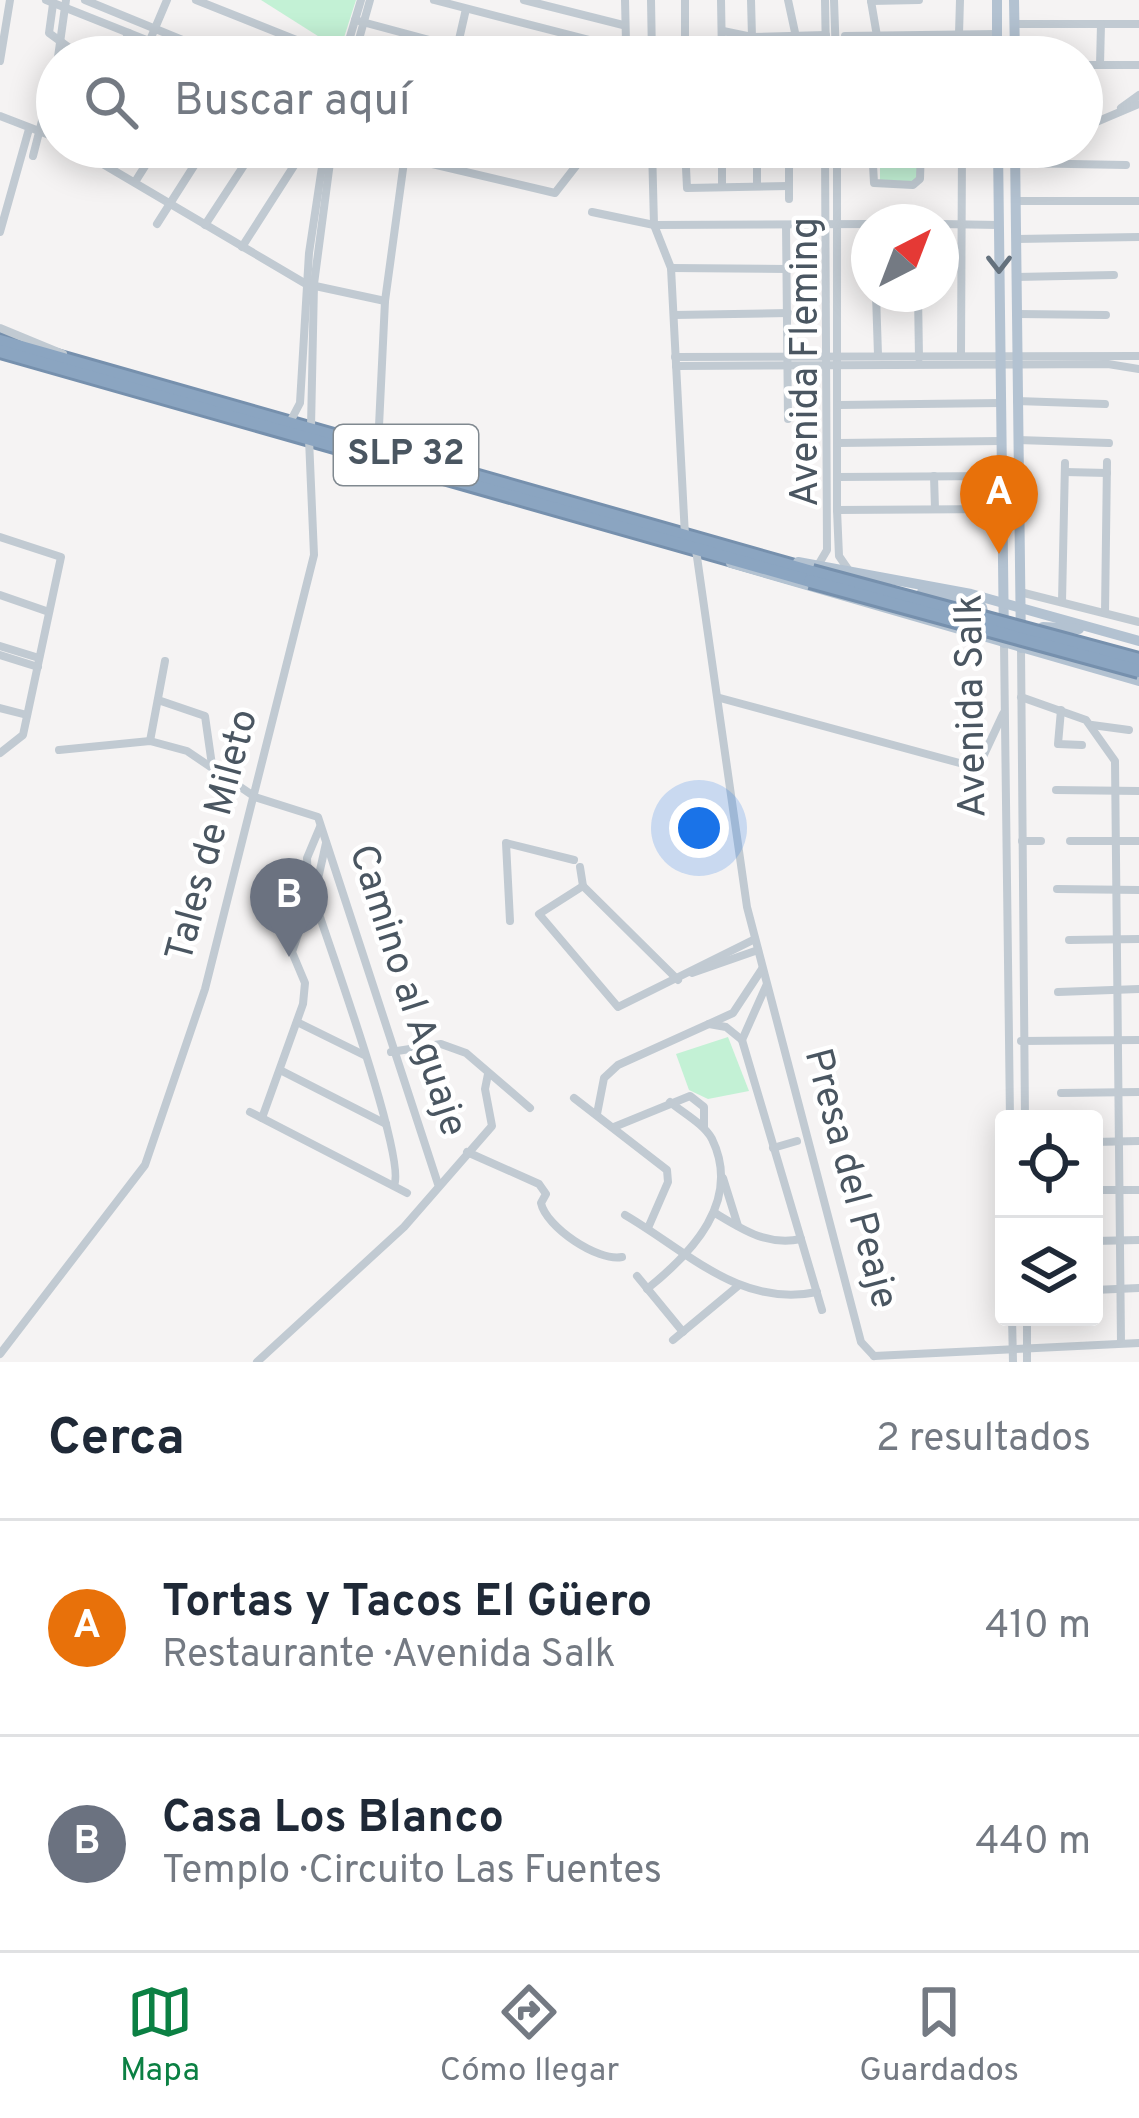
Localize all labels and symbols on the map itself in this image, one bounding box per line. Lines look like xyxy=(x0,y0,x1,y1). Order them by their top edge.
north arrow xyxy=(851,204,959,312)
street label: Avenida Fleming xyxy=(783,217,832,507)
one-way arrow xyxy=(986,256,1012,274)
road number: SLP 32 xyxy=(334,425,478,485)
pin: A xyxy=(960,455,1038,554)
street label: Avenida Salk xyxy=(947,594,999,818)
street label: Tales de Mileto xyxy=(157,704,271,968)
your location xyxy=(669,798,729,858)
street label: Camino al Aguaje xyxy=(336,839,476,1143)
pin: B xyxy=(250,858,328,957)
street label: Presa del Peaje xyxy=(791,1044,907,1314)

